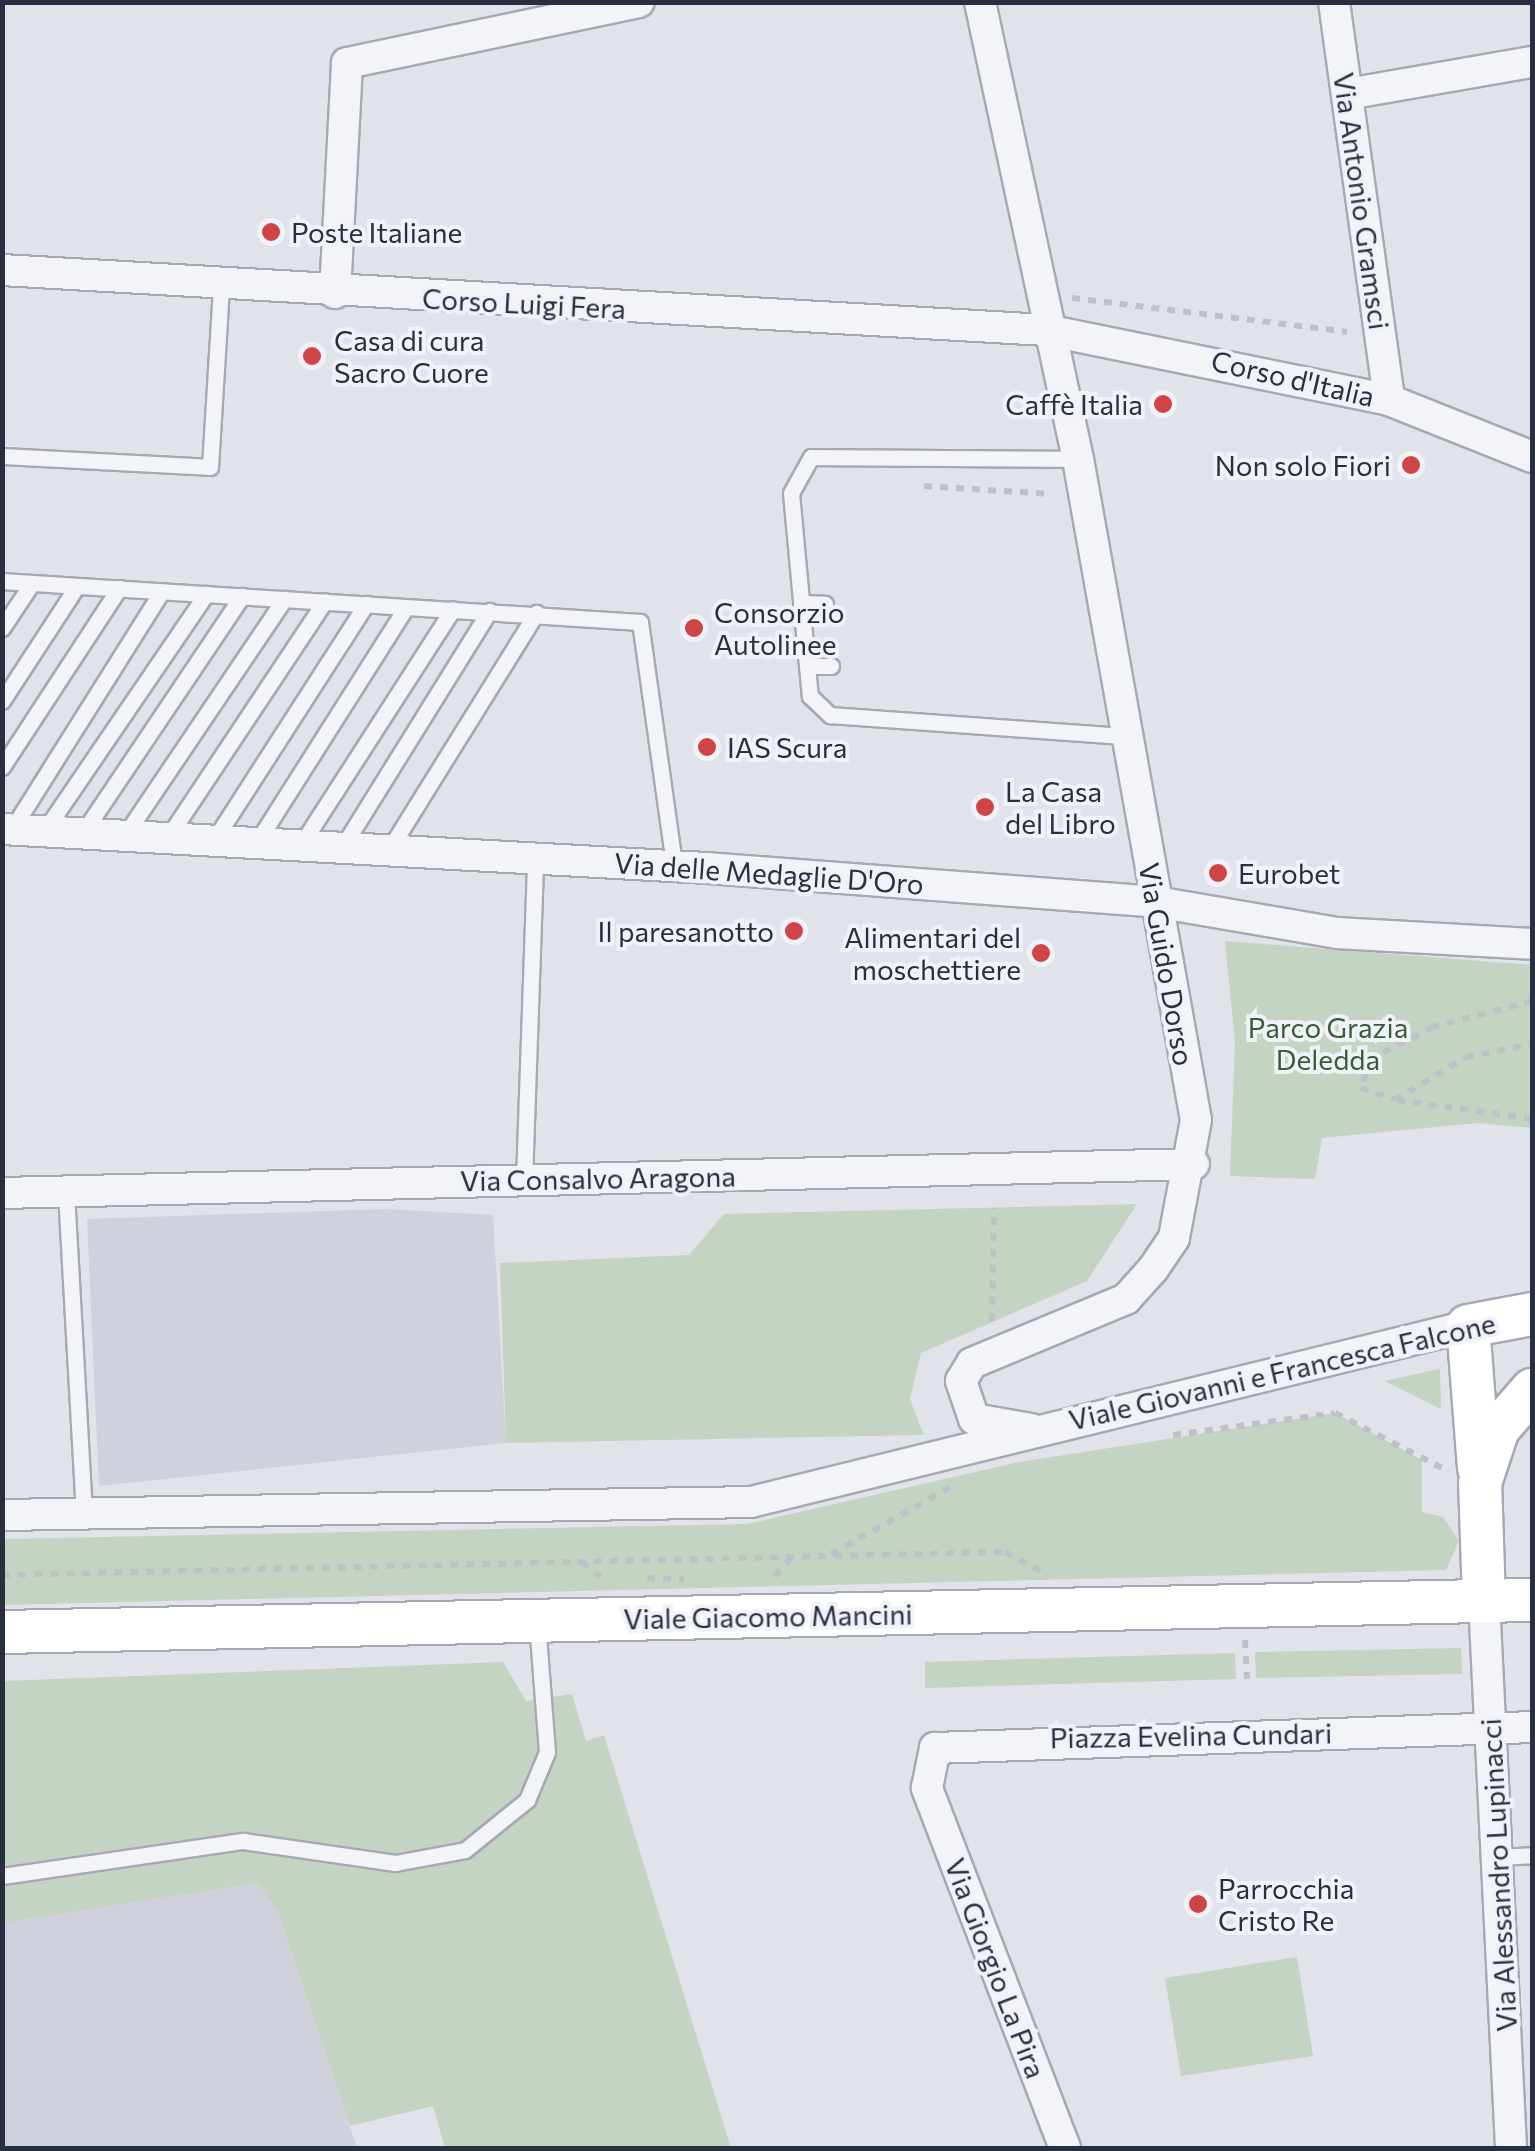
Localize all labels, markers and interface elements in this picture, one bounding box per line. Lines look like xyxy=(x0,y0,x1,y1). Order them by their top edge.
street label: Via Antonio Gramsci xyxy=(1327,70,1397,332)
place label: Poste Italiane xyxy=(291,215,462,249)
marker: Poste Italiane xyxy=(260,221,282,243)
street label: Corso Luigi Fera xyxy=(421,281,627,325)
place label: Casa di cura Sacro Cuore xyxy=(334,323,489,389)
marker: Casa di cura Sacro Cuore xyxy=(299,343,325,369)
street label: Corso d'Italia xyxy=(1208,343,1378,413)
place label: Caffè Italia xyxy=(1005,387,1143,421)
marker: Caffè Italia xyxy=(1152,393,1174,415)
place label: Non solo Fiori xyxy=(1215,448,1391,482)
marker: Non solo Fiori xyxy=(1400,454,1422,476)
place label: Consorzio Autolinee xyxy=(714,595,844,661)
marker: Consorzio Autolinee xyxy=(683,617,705,639)
place label: IAS Scura xyxy=(727,730,847,764)
marker: IAS Scura xyxy=(696,736,718,758)
place label: La Casa del Libro xyxy=(1005,774,1116,840)
marker: La Casa del Libro xyxy=(974,796,996,818)
street label: Via delle Medaglie D'Oro xyxy=(613,845,925,901)
place label: Eurobet xyxy=(1238,856,1340,890)
street label: Via Guido Dorso xyxy=(1133,860,1201,1068)
marker: Eurobet xyxy=(1207,862,1229,884)
place label: Il paresanotto xyxy=(598,914,774,948)
marker: Il paresanotto xyxy=(783,920,805,942)
place label: Alimentari del moschettiere xyxy=(844,920,1021,986)
marker: Alimentari del moschettiere xyxy=(1030,942,1052,964)
park label: Parco Grazia Deledda xyxy=(1248,1010,1408,1076)
street label: Via Consalvo Aragona xyxy=(460,1159,736,1197)
street label: Viale Giovanni e Francesca Falcone xyxy=(1065,1305,1499,1437)
street label: Viale Giacomo Mancini xyxy=(623,1597,913,1635)
street label: Piazza Evelina Cundari xyxy=(1049,1716,1333,1754)
street label: Via Alessandro Lupinacci xyxy=(1473,1717,1523,2033)
street label: Via Giorgio La Pira xyxy=(939,1853,1053,2083)
place label: Parrocchia Cristo Re xyxy=(1218,1871,1354,1937)
marker: Parrocchia Cristo Re xyxy=(1187,1893,1209,1915)

